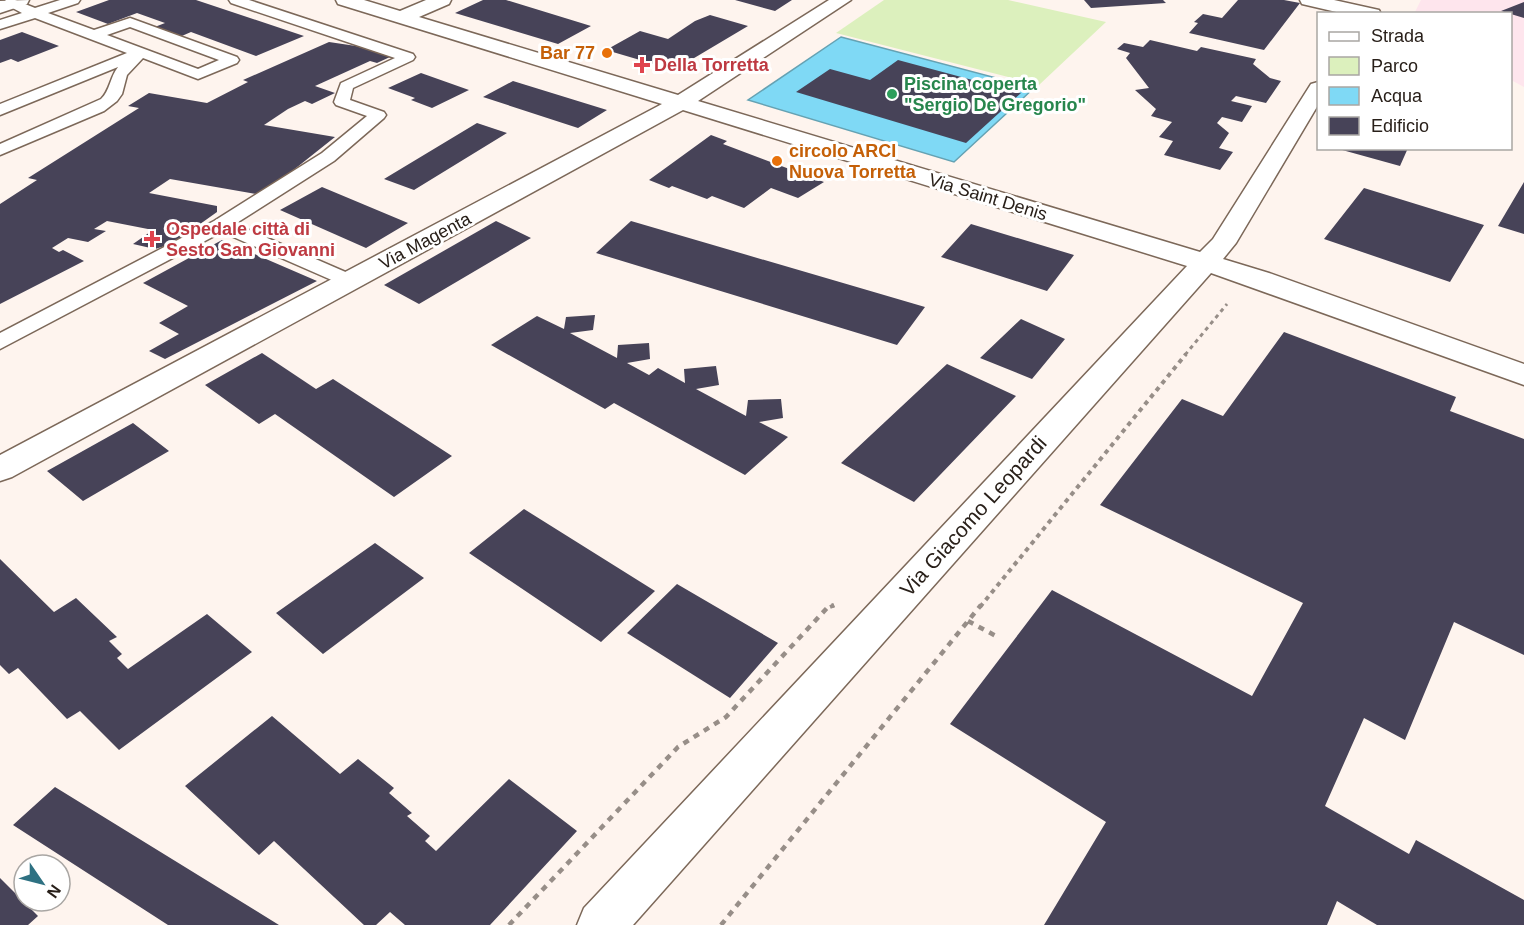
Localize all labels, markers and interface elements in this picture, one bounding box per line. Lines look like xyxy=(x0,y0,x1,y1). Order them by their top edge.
legend xyxy=(1317,12,1512,150)
text: Strada xyxy=(1371,26,1425,46)
place label: Bar 77 xyxy=(540,43,595,63)
marker: Bar 77 xyxy=(600,46,614,60)
place label: Della Torretta xyxy=(654,55,770,75)
text: Parco xyxy=(1371,56,1418,76)
marker: Della Torretta xyxy=(635,58,649,72)
place label: Piscina coperta "Sergio De Gregorio" xyxy=(904,74,1086,115)
text: Acqua xyxy=(1371,86,1423,106)
marker: Piscina coperta "Sergio De Gregorio" xyxy=(885,87,899,101)
text: Edificio xyxy=(1371,116,1429,136)
place label: circolo ARCI Nuova Torretta xyxy=(789,141,917,182)
marker: circolo ARCI Nuova Torretta xyxy=(770,154,784,168)
street label: Via Saint Denis xyxy=(926,169,1050,225)
street label: Via Magenta xyxy=(376,208,475,273)
place label: Ospedale città di Sesto San Giovanni xyxy=(166,219,335,260)
marker: Ospedale città di Sesto San Giovanni xyxy=(143,230,161,248)
street label: Via Giacomo Leopardi xyxy=(895,431,1051,601)
north arrow xyxy=(12,853,72,913)
text: N xyxy=(44,882,64,901)

